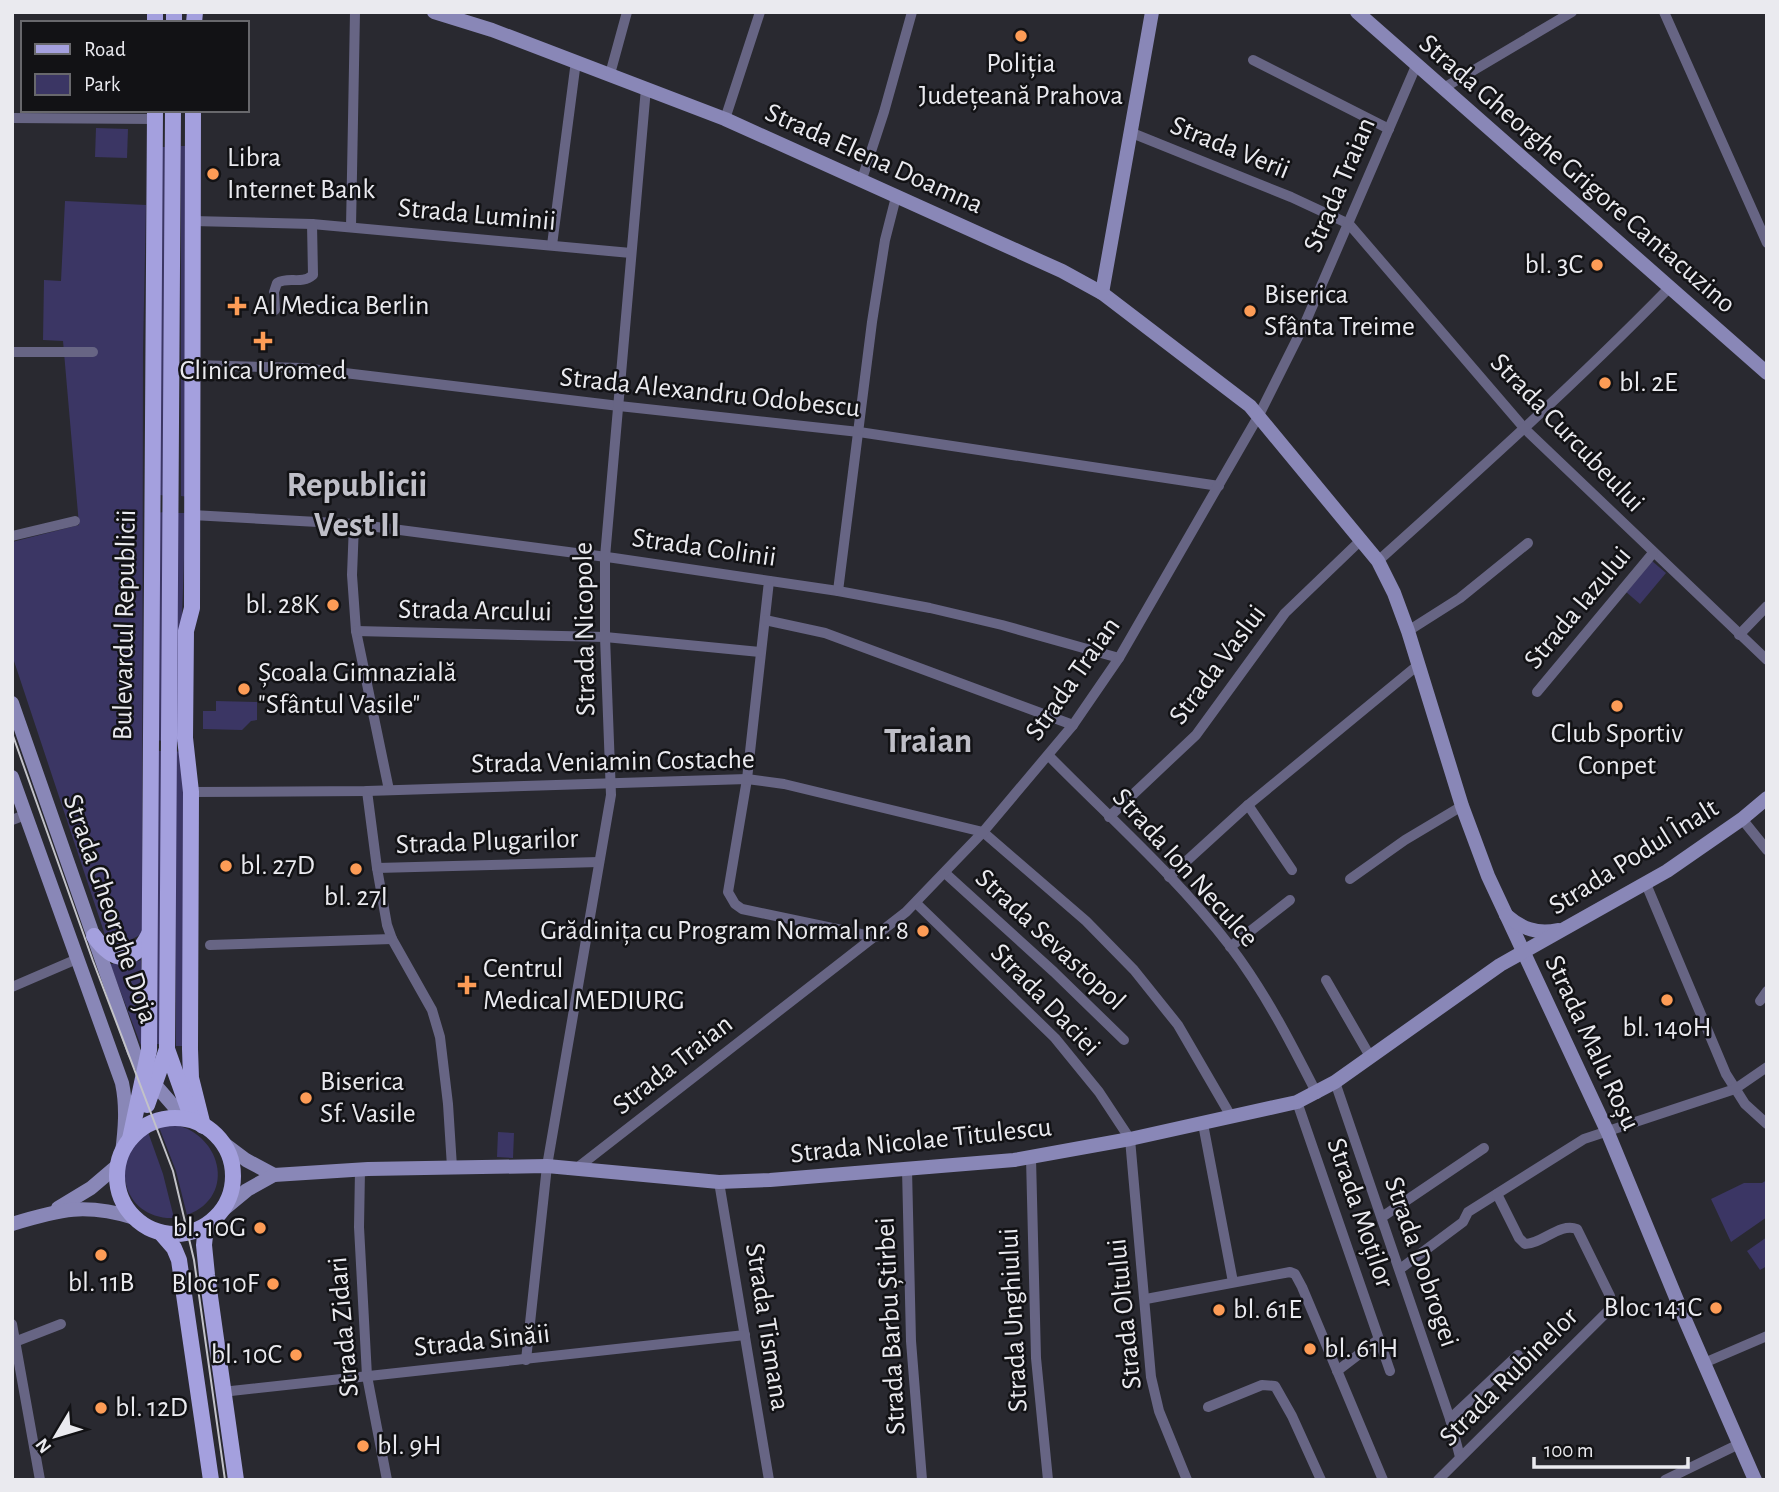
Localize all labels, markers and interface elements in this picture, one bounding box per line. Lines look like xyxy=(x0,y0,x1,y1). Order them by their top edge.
legend xyxy=(21,21,248,112)
marker: Poliția Județeană Prahova xyxy=(1013,28,1029,44)
street label: Strada Gheorghe Grigore Cantacuzino xyxy=(1414,29,1740,319)
text: Road xyxy=(84,39,126,60)
place label: Poliția Județeană Prahova xyxy=(919,50,1123,111)
text: Park xyxy=(84,74,121,95)
street label: Strada Elena Doamna xyxy=(761,98,987,220)
street label: Strada Verii xyxy=(1166,111,1294,185)
street label: Strada Traian xyxy=(1299,114,1381,256)
place label: Libra Internet Bank xyxy=(227,144,375,204)
marker: Libra Internet Bank xyxy=(205,166,221,182)
street label: Strada Luminii xyxy=(397,194,557,236)
place label: bl. 3C xyxy=(1525,251,1583,279)
marker: bl. 3C xyxy=(1589,257,1605,273)
place label: Biserica Sfânta Treime xyxy=(1264,281,1415,341)
place label: Al Medica Berlin xyxy=(253,292,429,320)
marker: Al Medica Berlin xyxy=(227,296,247,316)
marker: Biserica Sfânta Treime xyxy=(1242,303,1258,319)
marker: Clinica Uromed xyxy=(253,331,273,351)
street label: Strada Curcubeului xyxy=(1485,349,1649,517)
place label: Clinica Uromed xyxy=(180,357,346,385)
street label: Strada Alexandru Odobescu xyxy=(558,363,862,423)
place label: bl. 2E xyxy=(1619,369,1678,397)
marker: bl. 2E xyxy=(1597,375,1613,391)
district label: Republicii Vest II xyxy=(287,468,427,543)
street label: Bulevardul Republicii xyxy=(109,509,141,741)
street label: Strada Colinii xyxy=(630,524,778,572)
street label: Strada Nicopole xyxy=(569,542,601,716)
street label: Strada Iazului xyxy=(1519,542,1637,674)
place label: bl. 28K xyxy=(245,591,320,619)
street label: Strada Arcului xyxy=(398,596,552,626)
marker: bl. 28K xyxy=(325,597,341,613)
street label: Strada Vaslui xyxy=(1164,600,1272,730)
street label: Strada Traian xyxy=(1020,612,1126,746)
place label: Școala Gimnazială "Sfântul Vasile" xyxy=(258,659,457,719)
marker: Școala Gimnazială "Sfântul Vasile" xyxy=(236,681,252,697)
marker: Club Sportiv Conpet xyxy=(1609,698,1625,714)
place label: Club Sportiv Conpet xyxy=(1551,720,1683,780)
district label: Traian xyxy=(884,724,972,759)
street label: Strada Veniamin Costache xyxy=(471,746,755,778)
street label: Strada Ion Neculce xyxy=(1107,783,1263,953)
street label: Strada Gheorghe Doja xyxy=(58,791,162,1027)
street label: Strada Podul Înalt xyxy=(1543,792,1724,920)
street label: Strada Plugarilor xyxy=(395,825,579,859)
place label: bl. 27D xyxy=(240,852,315,880)
marker: bl. 27D xyxy=(218,858,234,874)
marker: bl. 27I xyxy=(348,861,364,877)
street label: Strada Sevastopol xyxy=(970,864,1130,1016)
place label: bl. 27I xyxy=(324,883,388,911)
place label: Grădinița cu Program Normal nr. 8 xyxy=(540,917,909,946)
marker: Grădinița cu Program Normal nr. 8 xyxy=(915,923,931,939)
street label: Strada Daciei xyxy=(985,938,1105,1062)
street label: Strada Malu Roșu xyxy=(1538,951,1645,1135)
place label: Centrul Medical MEDIURG xyxy=(483,955,684,1015)
marker: Centrul Medical MEDIURG xyxy=(457,975,477,995)
marker: bl. 140H xyxy=(1659,992,1675,1008)
street label: Strada Traian xyxy=(608,1010,738,1120)
place label: bl. 140H xyxy=(1622,1014,1712,1042)
place label: Biserica Sf. Vasile xyxy=(320,1068,416,1128)
marker: Biserica Sf. Vasile xyxy=(298,1090,314,1106)
street label: Strada Nicolae Titulescu xyxy=(789,1113,1053,1169)
street label: Strada Moților xyxy=(1320,1135,1399,1292)
street label: Strada Dobrogei xyxy=(1379,1173,1463,1351)
place label: bl. 10G xyxy=(172,1214,246,1242)
street label: Strada Barbu Știrbei xyxy=(871,1216,912,1436)
marker: bl. 10G xyxy=(252,1220,268,1236)
street label: Strada Unghiului xyxy=(995,1227,1033,1413)
street label: Strada Oltului xyxy=(1103,1237,1147,1391)
street label: Strada Tismana xyxy=(740,1241,794,1413)
marker: bl. 11B xyxy=(93,1247,109,1263)
street label: Strada Zidari xyxy=(324,1256,364,1398)
place label: bl. 11B xyxy=(68,1269,134,1297)
place label: Bloc 10F xyxy=(171,1270,260,1298)
marker: Bloc 10F xyxy=(265,1276,281,1292)
place label: Bloc 141C xyxy=(1604,1294,1702,1322)
place label: bl. 61E xyxy=(1233,1296,1302,1324)
marker: Bloc 141C xyxy=(1708,1300,1724,1316)
marker: bl. 61E xyxy=(1211,1302,1227,1318)
street label: Strada Rubinelor xyxy=(1434,1302,1584,1452)
street label: Strada Sinăii xyxy=(413,1320,551,1362)
place label: bl. 61H xyxy=(1324,1335,1398,1363)
place label: bl. 10C xyxy=(211,1341,282,1369)
marker: bl. 61H xyxy=(1302,1341,1318,1357)
marker: bl. 10C xyxy=(288,1347,304,1363)
place label: bl. 12D xyxy=(115,1394,188,1422)
marker: bl. 12D xyxy=(93,1400,109,1416)
north arrow xyxy=(21,1401,91,1471)
scale bar xyxy=(1534,1426,1688,1470)
place label: bl. 9H xyxy=(377,1432,442,1460)
text: N xyxy=(32,1434,55,1457)
marker: bl. 9H xyxy=(355,1438,371,1454)
text: 100 m xyxy=(1544,1440,1594,1461)

